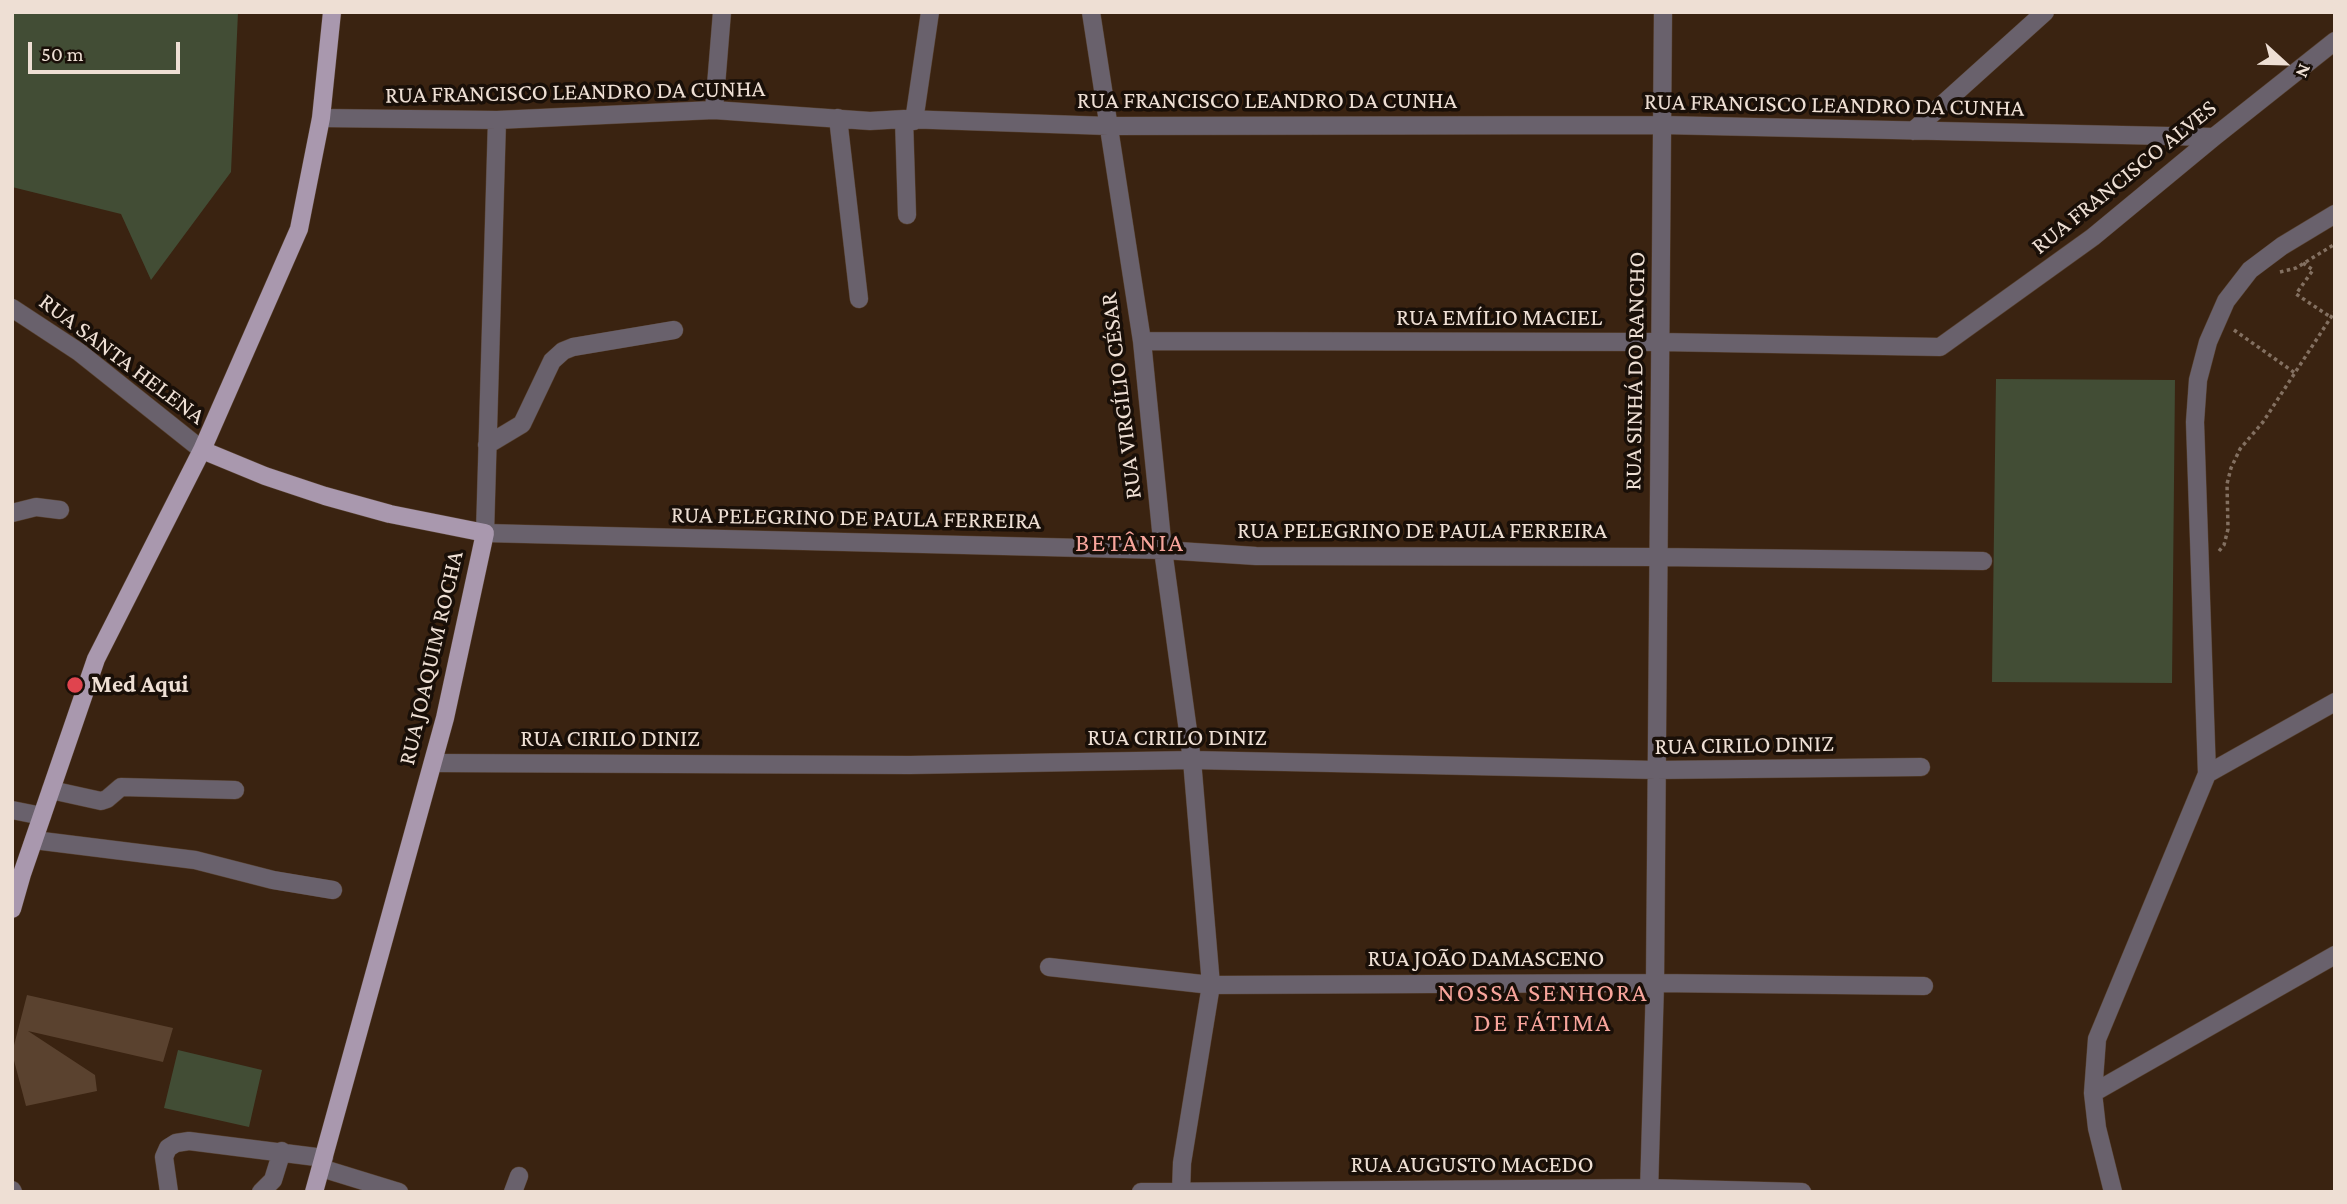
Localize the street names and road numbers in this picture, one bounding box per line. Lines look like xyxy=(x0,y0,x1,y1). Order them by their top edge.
street label: RUA FRANCISCO LEANDRO DA CUNHA xyxy=(385,74,765,110)
street label: RUA FRANCISCO LEANDRO DA CUNHA xyxy=(1077,87,1457,115)
street label: RUA FRANCISCO LEANDRO DA CUNHA xyxy=(1644,87,2024,123)
street label: RUA FRANCISCO ALVES xyxy=(2026,93,2222,261)
street label: RUA SINHÁ DO RANCHO xyxy=(1619,251,1651,491)
street label: RUA SANTA HELENA xyxy=(33,287,211,431)
street label: RUA VIRGÍLIO CÉSAR xyxy=(1094,291,1148,501)
street label: RUA EMÍLIO MACIEL xyxy=(1396,304,1602,332)
street label: RUA PELEGRINO DE PAULA FERREIRA xyxy=(671,500,1041,536)
street label: RUA PELEGRINO DE PAULA FERREIRA xyxy=(1237,517,1607,545)
street label: RUA JOAQUIM ROCHA xyxy=(392,548,470,768)
street label: RUA CIRILO DINIZ xyxy=(1087,724,1267,752)
street label: RUA CIRILO DINIZ xyxy=(520,725,700,753)
street label: RUA CIRILO DINIZ xyxy=(1654,729,1834,761)
street label: RUA JOÃO DAMASCENO xyxy=(1368,945,1604,973)
street label: RUA AUGUSTO MACEDO xyxy=(1350,1151,1594,1179)

